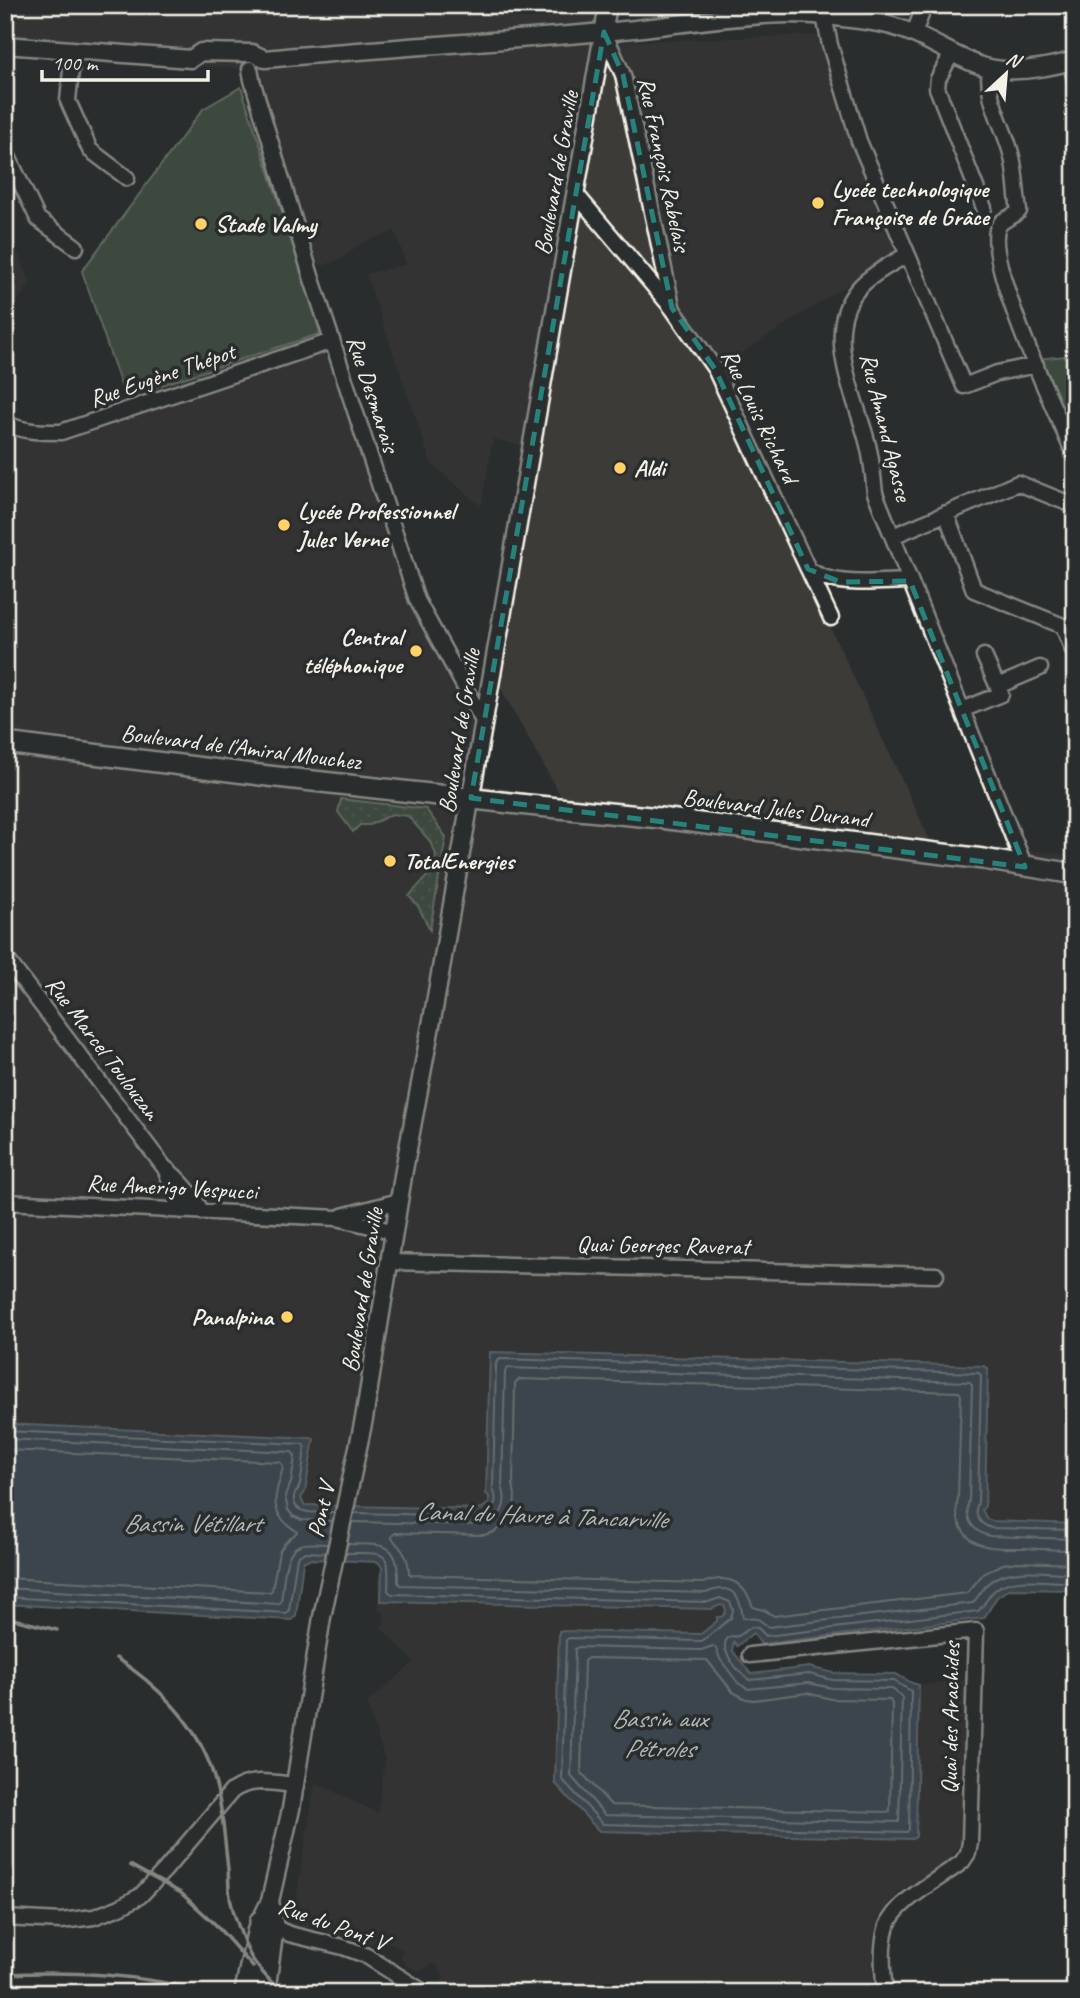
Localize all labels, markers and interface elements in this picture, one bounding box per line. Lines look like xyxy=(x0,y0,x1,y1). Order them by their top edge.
scale bar xyxy=(42,38,208,82)
north arrow xyxy=(972,38,1042,108)
text: N xyxy=(1002,46,1026,74)
text: 100 m xyxy=(52,50,99,76)
street label: Rue François Rabelais xyxy=(631,74,698,257)
street label: Boulevard de Graville xyxy=(527,87,586,257)
place label: Lycée technologique Françoise de Grâce xyxy=(832,174,991,232)
marker: Lycée technologique Françoise de Grâce xyxy=(810,195,826,211)
place label: Stade Valmy xyxy=(215,209,318,239)
marker: Stade Valmy xyxy=(193,216,209,232)
street label: Rue Desmarais xyxy=(340,332,407,459)
street label: Rue Eugène Thépot xyxy=(85,335,241,414)
street label: Rue Louis Richard xyxy=(715,344,807,491)
street label: Rue Amand Agasse xyxy=(853,350,919,506)
place label: Aldi xyxy=(634,453,668,483)
marker: Aldi xyxy=(612,460,628,476)
place label: Lycée Professionnel Jules Verne xyxy=(296,496,459,554)
marker: Lycée Professionnel Jules Verne xyxy=(276,517,292,533)
place label: Central téléphonique xyxy=(304,622,407,680)
marker: Central téléphonique xyxy=(408,643,424,659)
street label: Boulevard de Graville xyxy=(431,645,487,815)
street label: Boulevard de l'Amiral Mouchez xyxy=(119,717,364,777)
street label: Boulevard Jules Durand xyxy=(681,782,874,835)
place label: TotalEnergies xyxy=(404,846,517,876)
marker: TotalEnergies xyxy=(382,853,398,869)
street label: Rue Marcel Toulouzan xyxy=(39,970,168,1127)
street label: Rue Amerigo Vespucci xyxy=(86,1168,261,1207)
street label: Boulevard de Graville xyxy=(334,1204,390,1374)
street label: Quai Georges Raverat xyxy=(576,1228,753,1262)
place label: Panalpina xyxy=(191,1302,275,1332)
marker: Panalpina xyxy=(279,1309,295,1325)
street label: Pont V xyxy=(300,1475,343,1540)
water label: Canal du Havre à Tancarville xyxy=(415,1495,671,1537)
water label: Bassin Vétillart xyxy=(123,1507,266,1540)
street label: Quai des Arachides xyxy=(934,1639,966,1794)
water label: Bassin aux Pétroles xyxy=(612,1702,711,1765)
street label: Rue du Pont V xyxy=(274,1890,397,1959)

